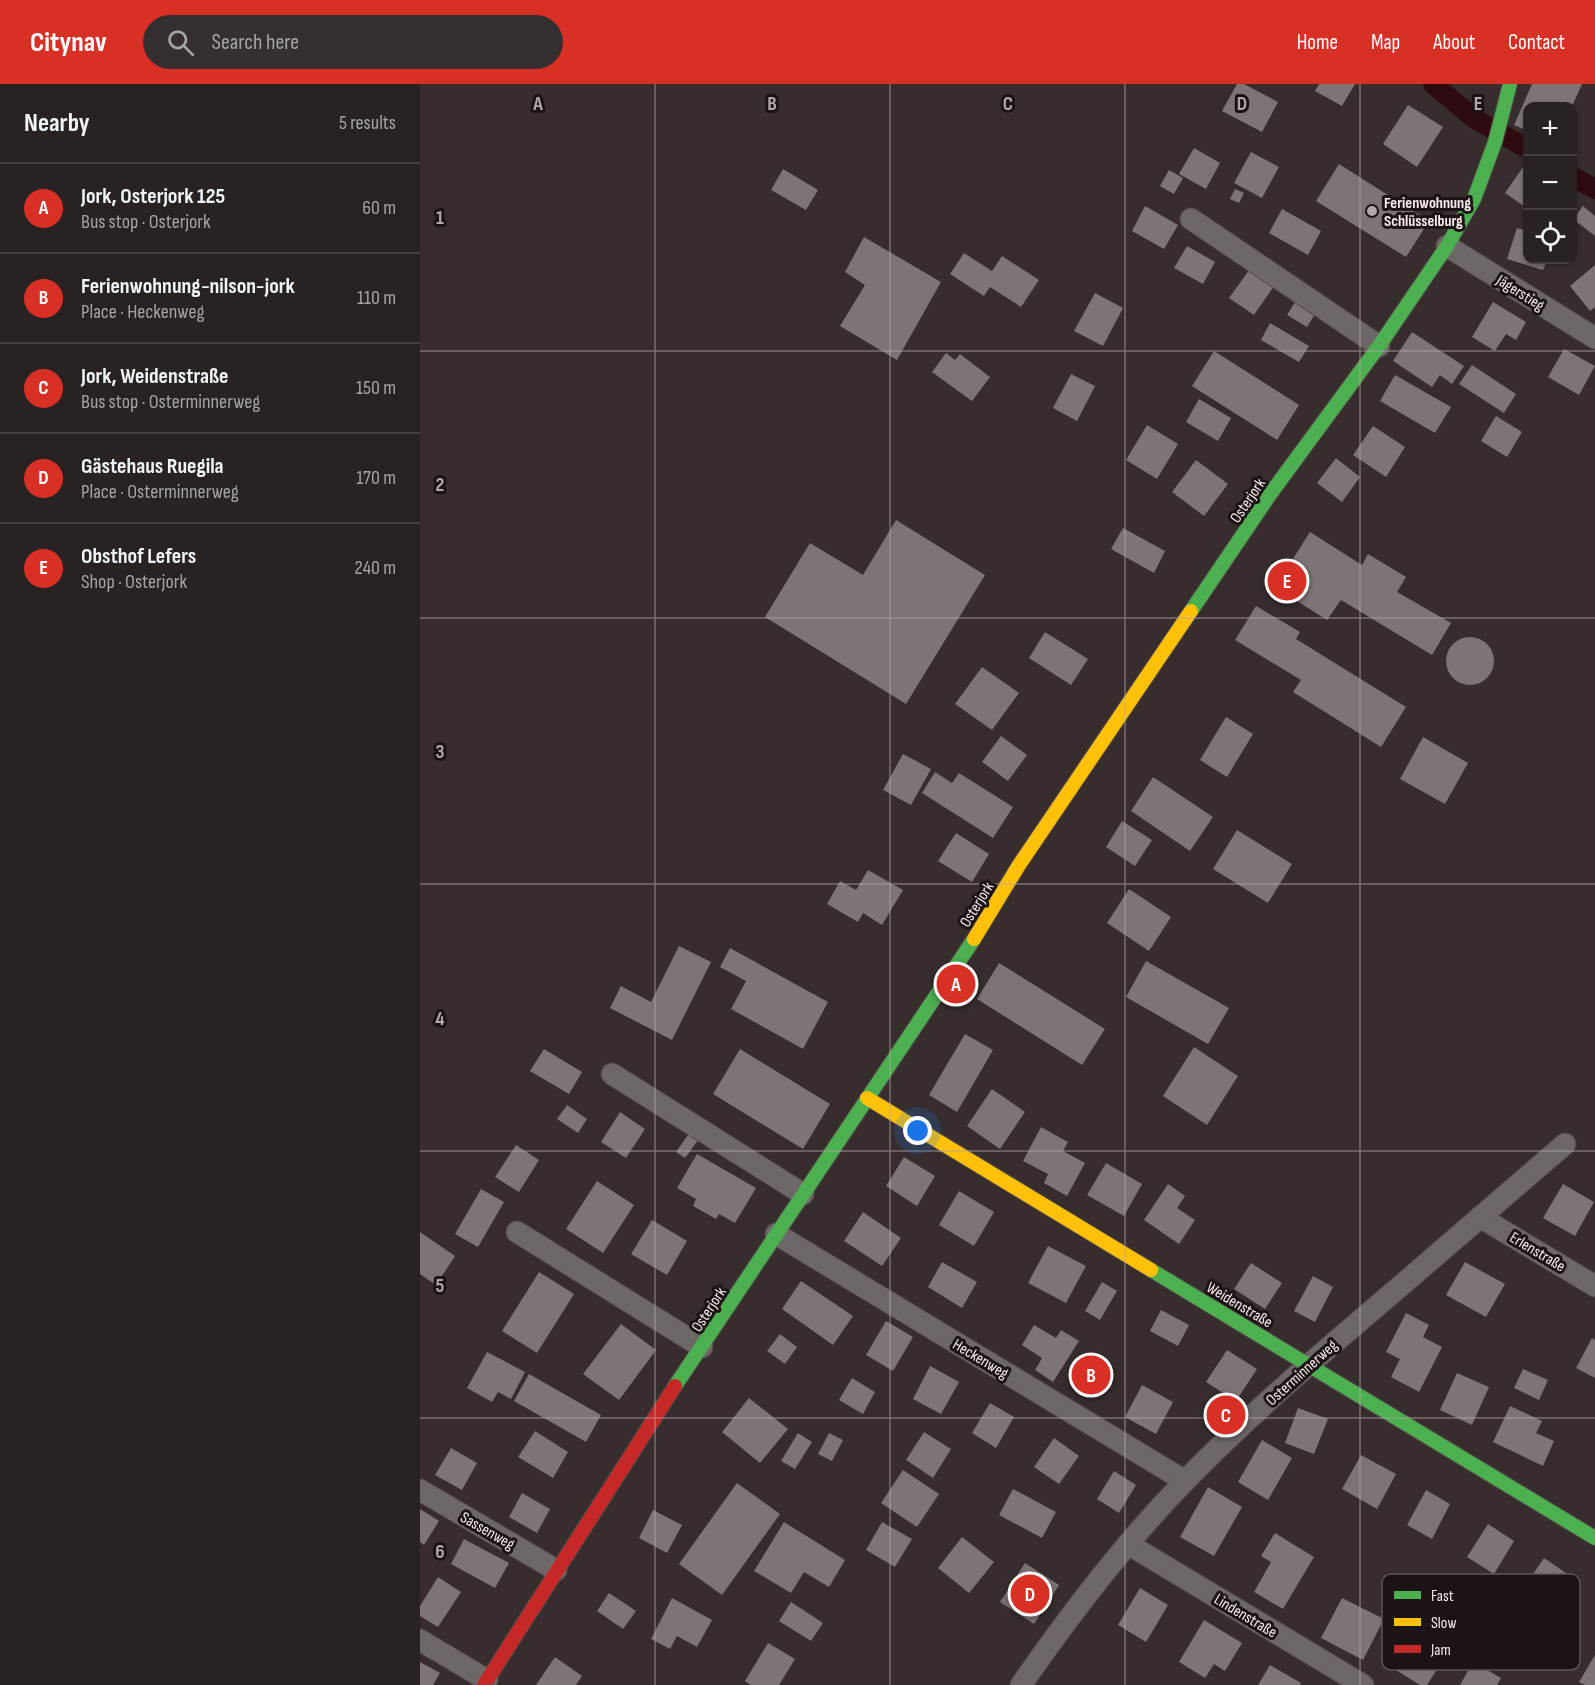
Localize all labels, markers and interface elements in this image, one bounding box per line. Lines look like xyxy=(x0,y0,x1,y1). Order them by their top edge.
search box xyxy=(143,15,563,69)
text: Citynav xyxy=(30,26,107,59)
icon: search xyxy=(164,26,197,59)
text: Search here xyxy=(212,29,299,56)
text: Home xyxy=(1297,30,1338,55)
text: Map xyxy=(1371,30,1400,55)
text: About xyxy=(1433,30,1475,55)
text: Contact xyxy=(1508,30,1565,55)
text: A xyxy=(532,92,543,116)
text: B xyxy=(767,92,777,116)
text: C xyxy=(1003,92,1013,116)
text: D xyxy=(1237,92,1247,116)
text: E xyxy=(1474,92,1482,116)
map controls xyxy=(1523,102,1577,264)
button: + xyxy=(1523,102,1577,156)
text: Nearby xyxy=(24,108,90,139)
text: 5 results xyxy=(339,111,396,135)
button: − xyxy=(1523,156,1577,210)
text: Jork, Osterjork 125 xyxy=(81,183,225,210)
place label: Ferienwohnung Schlüsselburg xyxy=(1384,194,1471,231)
text: A xyxy=(39,196,48,220)
text: 60 m xyxy=(362,196,396,220)
marker: Ferienwohnung Schlüsselburg xyxy=(1365,204,1379,218)
text: 1 xyxy=(436,206,444,230)
text: Bus stop · Osterjork xyxy=(81,210,211,234)
button: locate xyxy=(1523,210,1577,264)
street label: Jägerstieg xyxy=(1492,271,1548,315)
text: Ferienwohnung-nilson-jork xyxy=(81,273,295,300)
text: B xyxy=(39,286,48,310)
text: 110 m xyxy=(357,286,396,310)
text: Place · Heckenweg xyxy=(81,300,204,324)
text: Jork, Weidenstraße xyxy=(81,363,228,390)
text: C xyxy=(38,376,49,400)
text: 150 m xyxy=(356,376,396,400)
text: Bus stop · Osterminnerweg xyxy=(81,390,260,414)
text: Gästehaus Ruegila xyxy=(81,453,224,480)
text: D xyxy=(38,466,49,490)
text: 170 m xyxy=(356,466,396,490)
text: 2 xyxy=(436,473,444,497)
street label: Osterjork xyxy=(1226,475,1270,527)
text: Place · Osterminnerweg xyxy=(81,480,239,504)
text: Obsthof Lefers xyxy=(81,543,196,570)
text: E xyxy=(39,556,48,580)
text: 240 m xyxy=(355,556,396,580)
pin: E xyxy=(1268,558,1306,604)
text: Shop · Osterjork xyxy=(81,570,187,594)
text: 3 xyxy=(436,740,445,764)
street label: Osterjork xyxy=(956,879,998,931)
pin: A xyxy=(936,962,976,1006)
text: 4 xyxy=(435,1007,445,1031)
your location xyxy=(903,1116,932,1145)
street label: Erlenstraße xyxy=(1506,1228,1569,1276)
text: 5 xyxy=(436,1274,445,1298)
street label: Weidenstraße xyxy=(1203,1278,1276,1332)
street label: Osterjork xyxy=(688,1284,731,1336)
street label: Heckenweg xyxy=(949,1335,1012,1383)
street label: Osterminnerweg xyxy=(1262,1336,1342,1410)
pin: B xyxy=(1072,1352,1110,1398)
pin: C xyxy=(1206,1392,1246,1438)
street label: Sassenweg xyxy=(457,1508,518,1554)
text: 6 xyxy=(435,1540,445,1564)
pin: D xyxy=(1010,1572,1050,1616)
legend xyxy=(1382,1574,1580,1670)
text: Fast xyxy=(1431,1587,1454,1606)
street label: Lindenstraße xyxy=(1210,1590,1280,1642)
text: Slow xyxy=(1431,1614,1456,1633)
text: Jam xyxy=(1430,1641,1451,1660)

